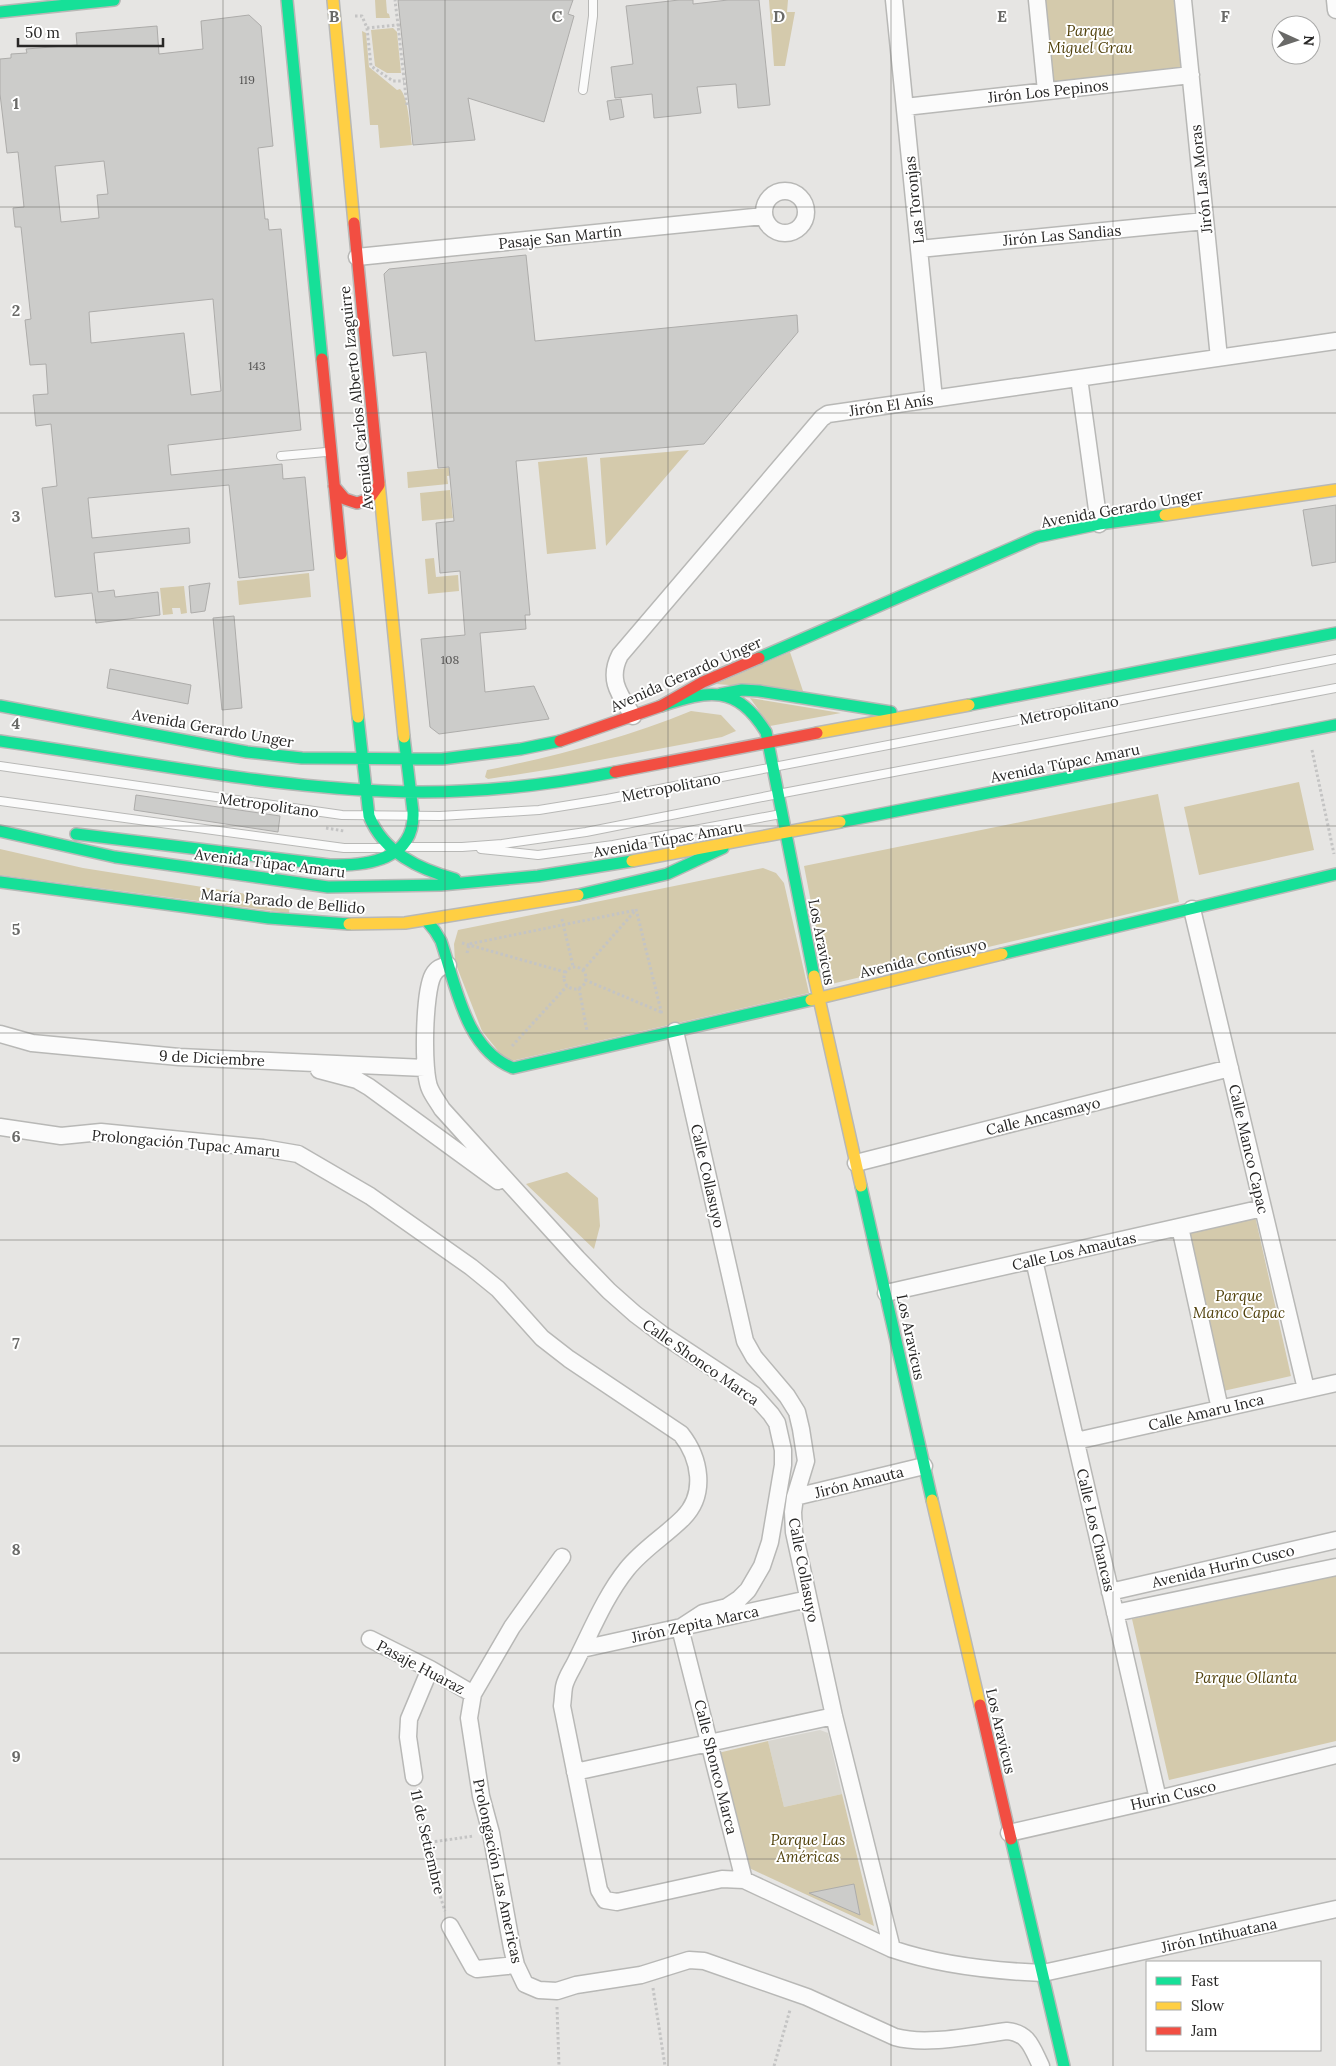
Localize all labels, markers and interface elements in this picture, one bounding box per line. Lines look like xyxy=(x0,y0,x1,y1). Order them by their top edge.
text: B xyxy=(329,6,340,26)
text: C xyxy=(551,6,563,26)
text: D xyxy=(773,6,785,26)
text: E xyxy=(997,6,1007,26)
text: F xyxy=(1220,6,1230,26)
scale bar xyxy=(18,15,162,47)
north arrow xyxy=(1271,15,1321,65)
park label: Parque Miguel Grau xyxy=(1047,21,1133,57)
text: 50 m xyxy=(25,23,60,42)
text: N xyxy=(1300,35,1318,47)
house number: 119 xyxy=(239,72,255,87)
street label: Jirón Los Pepinos xyxy=(986,75,1109,107)
text: 1 xyxy=(13,93,19,113)
street label: Jirón Las Moras xyxy=(1186,124,1216,235)
street label: Las Toronjas xyxy=(900,155,928,245)
street label: Jirón Las Sandias xyxy=(1001,220,1122,250)
street label: Pasaje San Martín xyxy=(497,221,623,253)
street label: Avenida Carlos Alberto Izaguirre xyxy=(335,285,377,512)
text: 2 xyxy=(12,300,20,320)
house number: 143 xyxy=(248,358,266,373)
street label: Jirón El Anís xyxy=(847,390,934,420)
street label: Avenida Gerardo Unger xyxy=(1039,484,1205,532)
text: 3 xyxy=(12,506,21,526)
street label: Avenida Gerardo Unger xyxy=(606,632,765,716)
house number: 108 xyxy=(441,652,460,667)
street label: Metropolitano xyxy=(1018,691,1120,729)
street label: Avenida Gerardo Unger xyxy=(130,704,296,752)
text: 4 xyxy=(12,713,21,733)
street label: Avenida Túpac Amaru xyxy=(988,739,1141,787)
street label: Metropolitano xyxy=(620,768,722,806)
street label: Metropolitano xyxy=(218,789,320,821)
street label: Avenida Túpac Amaru xyxy=(591,816,744,862)
street label: Avenida Túpac Amaru xyxy=(193,844,346,882)
street label: María Parado de Bellido xyxy=(200,884,366,918)
street label: Los Aravicus xyxy=(804,897,840,987)
text: 5 xyxy=(12,919,21,939)
street label: Avenida Contisuyo xyxy=(857,934,988,982)
street label: 9 de Diciembre xyxy=(159,1046,265,1070)
street label: Calle Manco Capac xyxy=(1225,1082,1273,1216)
street label: Calle Ancasmayo xyxy=(984,1093,1102,1139)
street label: Calle Collasuyo xyxy=(687,1122,729,1230)
street label: Prolongación Tupac Amaru xyxy=(91,1125,281,1161)
text: 6 xyxy=(11,1126,21,1146)
street label: Calle Los Amautas xyxy=(1010,1227,1138,1275)
park label: Parque Manco Capac xyxy=(1193,1286,1285,1322)
street label: Los Aravicus xyxy=(893,1292,929,1382)
street label: Calle Shonco Marca xyxy=(639,1315,763,1410)
text: 7 xyxy=(12,1333,20,1353)
street label: Calle Amaru Inca xyxy=(1146,1389,1266,1435)
street label: Jirón Amauta xyxy=(812,1462,906,1502)
street label: Calle Los Chancas xyxy=(1073,1467,1119,1593)
street label: Calle Collasuyo xyxy=(785,1516,823,1624)
text: 8 xyxy=(11,1539,21,1559)
street label: Avenida Hurin Cusco xyxy=(1149,1540,1296,1592)
street label: Jirón Zepita Marca xyxy=(629,1601,761,1647)
street label: Pasaje Huaraz xyxy=(374,1636,468,1698)
park label: Parque Ollanta xyxy=(1195,1668,1298,1687)
street label: Los Aravicus xyxy=(982,1686,1020,1776)
street label: Calle Shonco Marca xyxy=(690,1698,742,1837)
text: 9 xyxy=(11,1746,21,1766)
street label: Hurin Cusco xyxy=(1128,1776,1218,1814)
street label: Prolongación Las Americas xyxy=(469,1777,527,1965)
street label: 11 de Setiembre xyxy=(407,1788,449,1896)
park label: Parque Las Américas xyxy=(771,1830,845,1866)
street label: Jirón Intihuatana xyxy=(1158,1913,1279,1957)
legend xyxy=(1146,1961,1321,2051)
text: Fast xyxy=(1191,1971,1219,1990)
text: Slow xyxy=(1191,1996,1224,2015)
text: Jam xyxy=(1190,2021,1218,2040)

